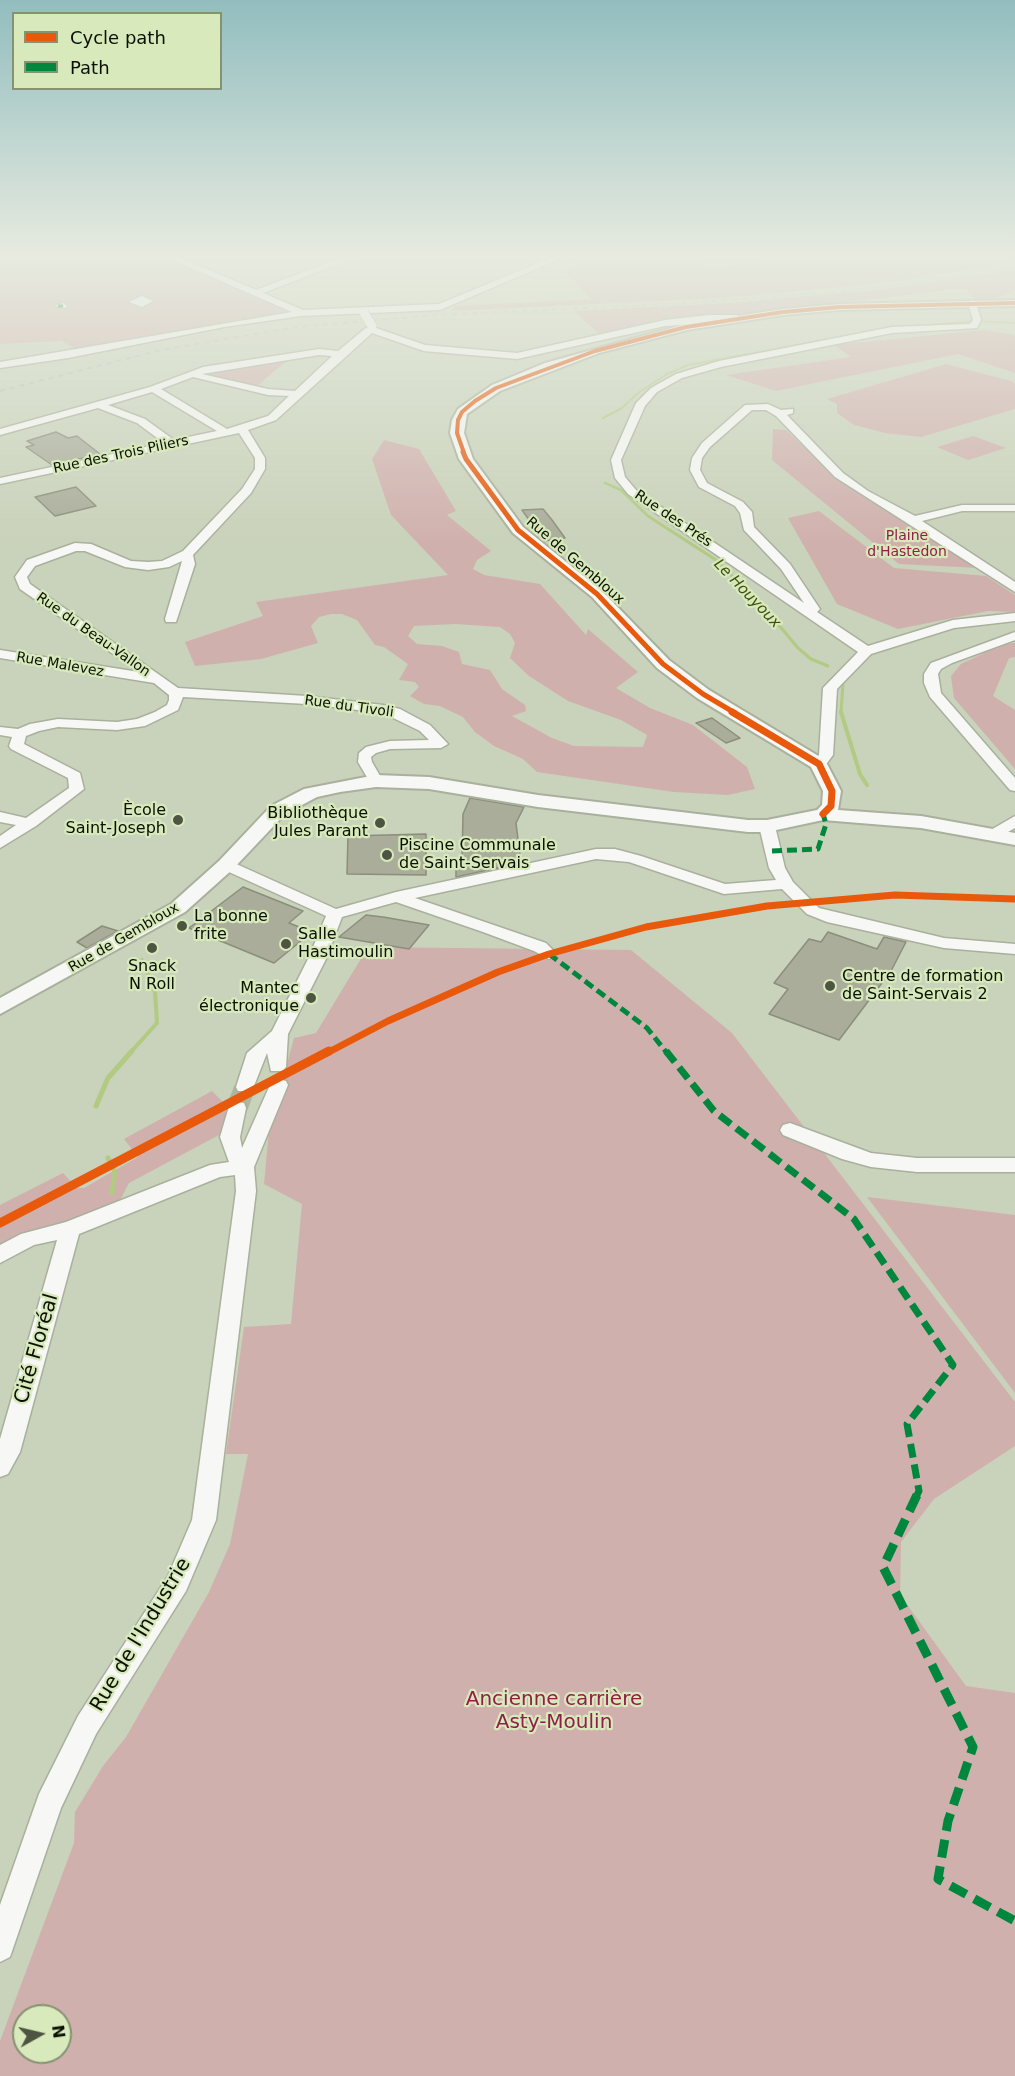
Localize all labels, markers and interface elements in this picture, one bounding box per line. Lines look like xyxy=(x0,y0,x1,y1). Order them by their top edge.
legend xyxy=(12,12,222,90)
text: Cycle path xyxy=(70,27,166,48)
text: Path xyxy=(70,57,110,78)
street label: Rue des Trois Piliers xyxy=(52,432,190,478)
street label: Rue des Prés xyxy=(631,487,715,551)
street label: Rue de Gembloux xyxy=(522,514,628,608)
park label: Plaine d'Hastedon xyxy=(867,528,947,560)
water label: Le Houyoux xyxy=(710,556,784,632)
street label: Rue du Beau-Vallon xyxy=(33,589,153,681)
street label: Rue Malevez xyxy=(15,649,105,681)
street label: Rue du Tivoli xyxy=(303,692,395,722)
place label: Ècole Saint-Joseph xyxy=(66,801,166,839)
place label: Bibliothèque Jules Parant xyxy=(267,804,368,842)
marker: Ècole Saint-Joseph xyxy=(171,813,185,827)
marker: Bibliothèque Jules Parant xyxy=(373,816,387,830)
place label: Piscine Communale de Saint-Servais xyxy=(399,836,556,874)
marker: Piscine Communale de Saint-Servais xyxy=(380,848,394,862)
street label: Rue de Gembloux xyxy=(66,900,182,976)
place label: La bonne frite xyxy=(194,907,268,945)
marker: La bonne frite xyxy=(175,919,189,933)
place label: Salle Hastimoulin xyxy=(298,925,393,963)
marker: Salle Hastimoulin xyxy=(279,937,293,951)
marker: Snack N Roll xyxy=(145,941,159,955)
place label: Snack N Roll xyxy=(128,957,176,995)
place label: Centre de formation de Saint-Servais 2 xyxy=(842,967,1003,1005)
place label: Mantec électronique xyxy=(199,979,299,1017)
marker: Centre de formation de Saint-Servais 2 xyxy=(823,979,837,993)
marker: Mantec électronique xyxy=(304,991,318,1005)
street label: Cité Floréal xyxy=(10,1291,64,1407)
street label: Rue de l'Industrie xyxy=(86,1554,196,1716)
park label: Ancienne carrière Asty-Moulin xyxy=(466,1688,642,1735)
north arrow xyxy=(12,2004,72,2064)
text: N xyxy=(48,2024,69,2040)

